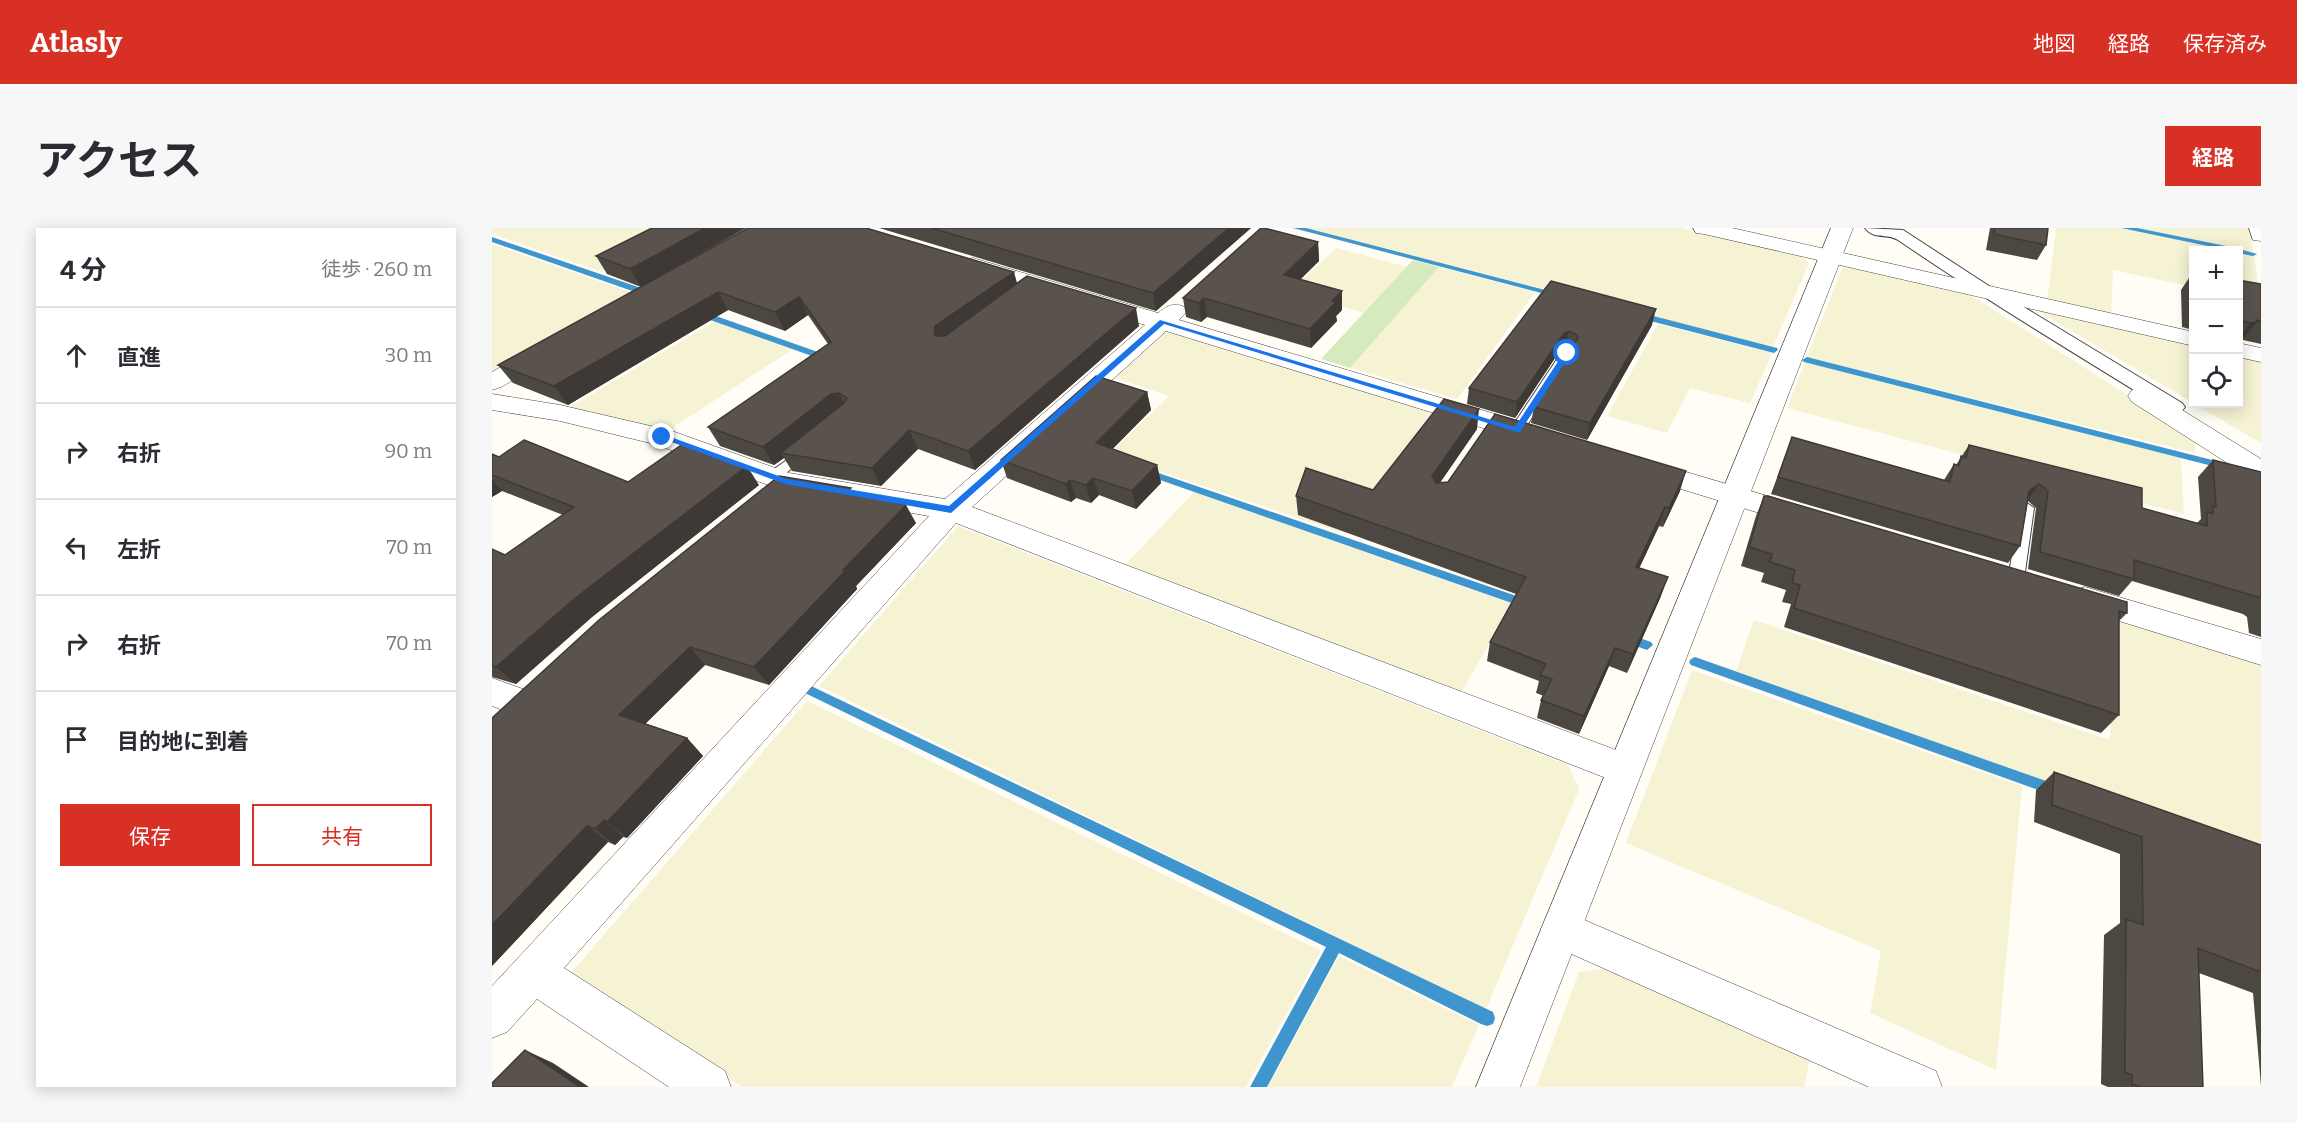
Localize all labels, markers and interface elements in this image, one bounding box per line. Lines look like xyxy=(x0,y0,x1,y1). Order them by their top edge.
text: Atlasly xyxy=(30,26,122,59)
text: 地図 xyxy=(2033,31,2075,57)
text: 経路 xyxy=(2108,31,2150,57)
text: 保存済み xyxy=(2183,31,2267,57)
button: 経路 xyxy=(2165,126,2261,186)
text: アクセス xyxy=(36,136,202,186)
map controls xyxy=(2189,246,2243,408)
button: + xyxy=(2189,246,2243,300)
text: 4 分 xyxy=(60,255,107,286)
text: 徒歩 · 260 m xyxy=(321,257,432,281)
button: − xyxy=(2189,300,2243,354)
icon: ahead xyxy=(60,339,93,372)
route start xyxy=(1553,339,1579,365)
text: 30 m xyxy=(385,343,432,367)
text: 直進 xyxy=(117,344,161,371)
button: locate xyxy=(2189,354,2243,408)
route end xyxy=(648,423,674,449)
icon: right xyxy=(60,435,93,468)
text: 90 m xyxy=(384,439,432,463)
text: 右折 xyxy=(117,440,161,467)
icon: left xyxy=(60,531,93,564)
text: 70 m xyxy=(386,535,432,559)
text: 左折 xyxy=(117,536,161,563)
icon: right xyxy=(60,627,93,660)
text: 70 m xyxy=(386,631,432,655)
text: 右折 xyxy=(117,632,161,659)
icon: arrive xyxy=(60,723,93,756)
text: 目的地に到着 xyxy=(117,728,249,755)
button: 保存 xyxy=(60,804,240,866)
button: 共有 xyxy=(252,804,432,866)

